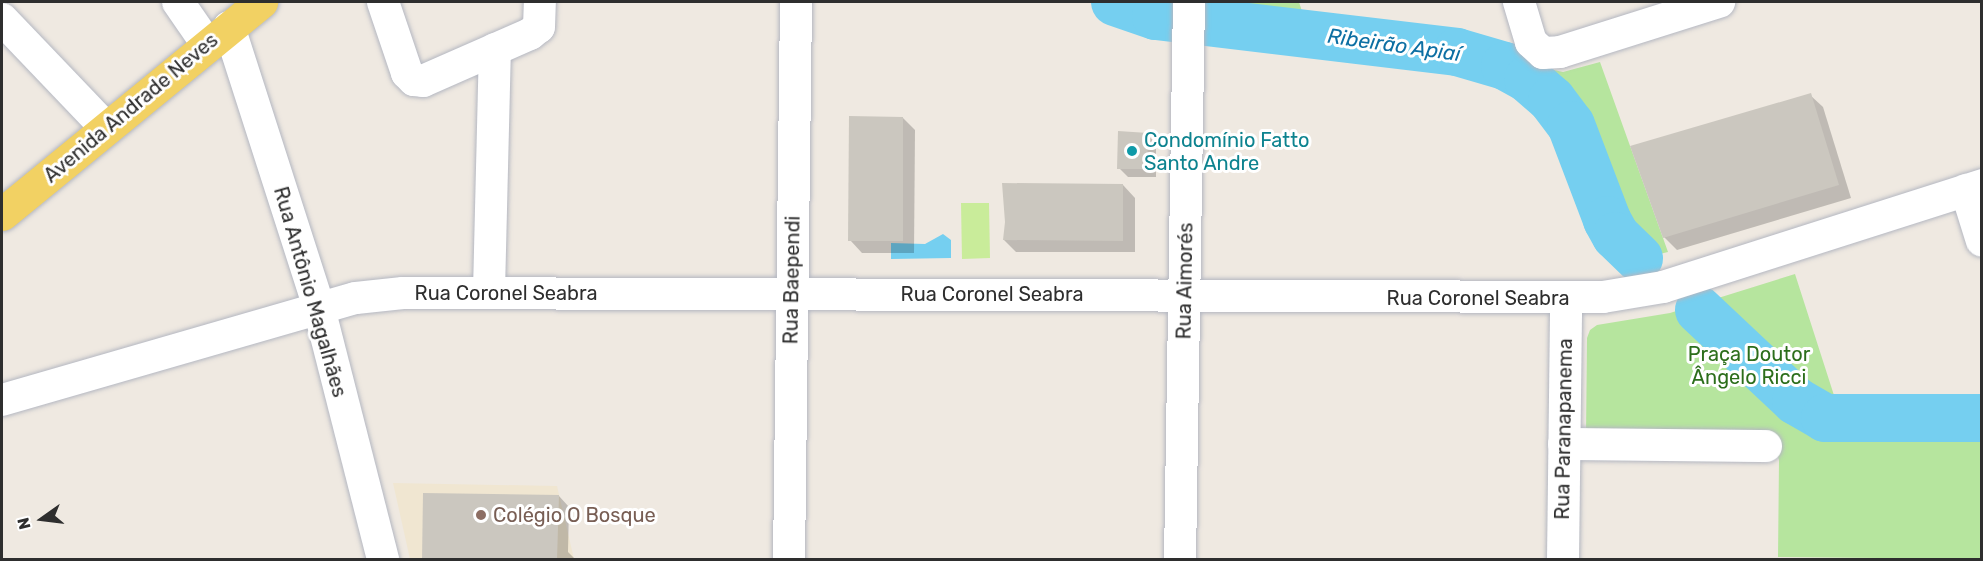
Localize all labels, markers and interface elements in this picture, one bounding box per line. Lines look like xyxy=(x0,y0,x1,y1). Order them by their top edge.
water label: Ribeirão Apiaí xyxy=(1325,23,1463,67)
street label: Avenida Andrade Neves xyxy=(39,28,223,188)
place label: Condomínio Fatto Santo Andre xyxy=(1144,128,1309,175)
marker: Condomínio Fatto Santo Andre xyxy=(1125,144,1139,158)
street label: Rua Antônio Magalhães xyxy=(268,184,352,400)
street label: Rua Baependi xyxy=(779,215,805,345)
street label: Rua Aimorés xyxy=(1172,222,1198,340)
street label: Rua Coronel Seabra xyxy=(415,281,597,305)
street label: Rua Coronel Seabra xyxy=(901,282,1083,306)
street label: Rua Coronel Seabra xyxy=(1387,286,1569,310)
street label: Rua Paranapanema xyxy=(1550,338,1578,520)
park label: Praça Doutor Ângelo Ricci xyxy=(1688,342,1810,389)
north arrow xyxy=(12,489,72,549)
place label: Colégio O Bosque xyxy=(493,503,656,527)
marker: Colégio O Bosque xyxy=(474,508,488,522)
text: N xyxy=(13,516,35,531)

